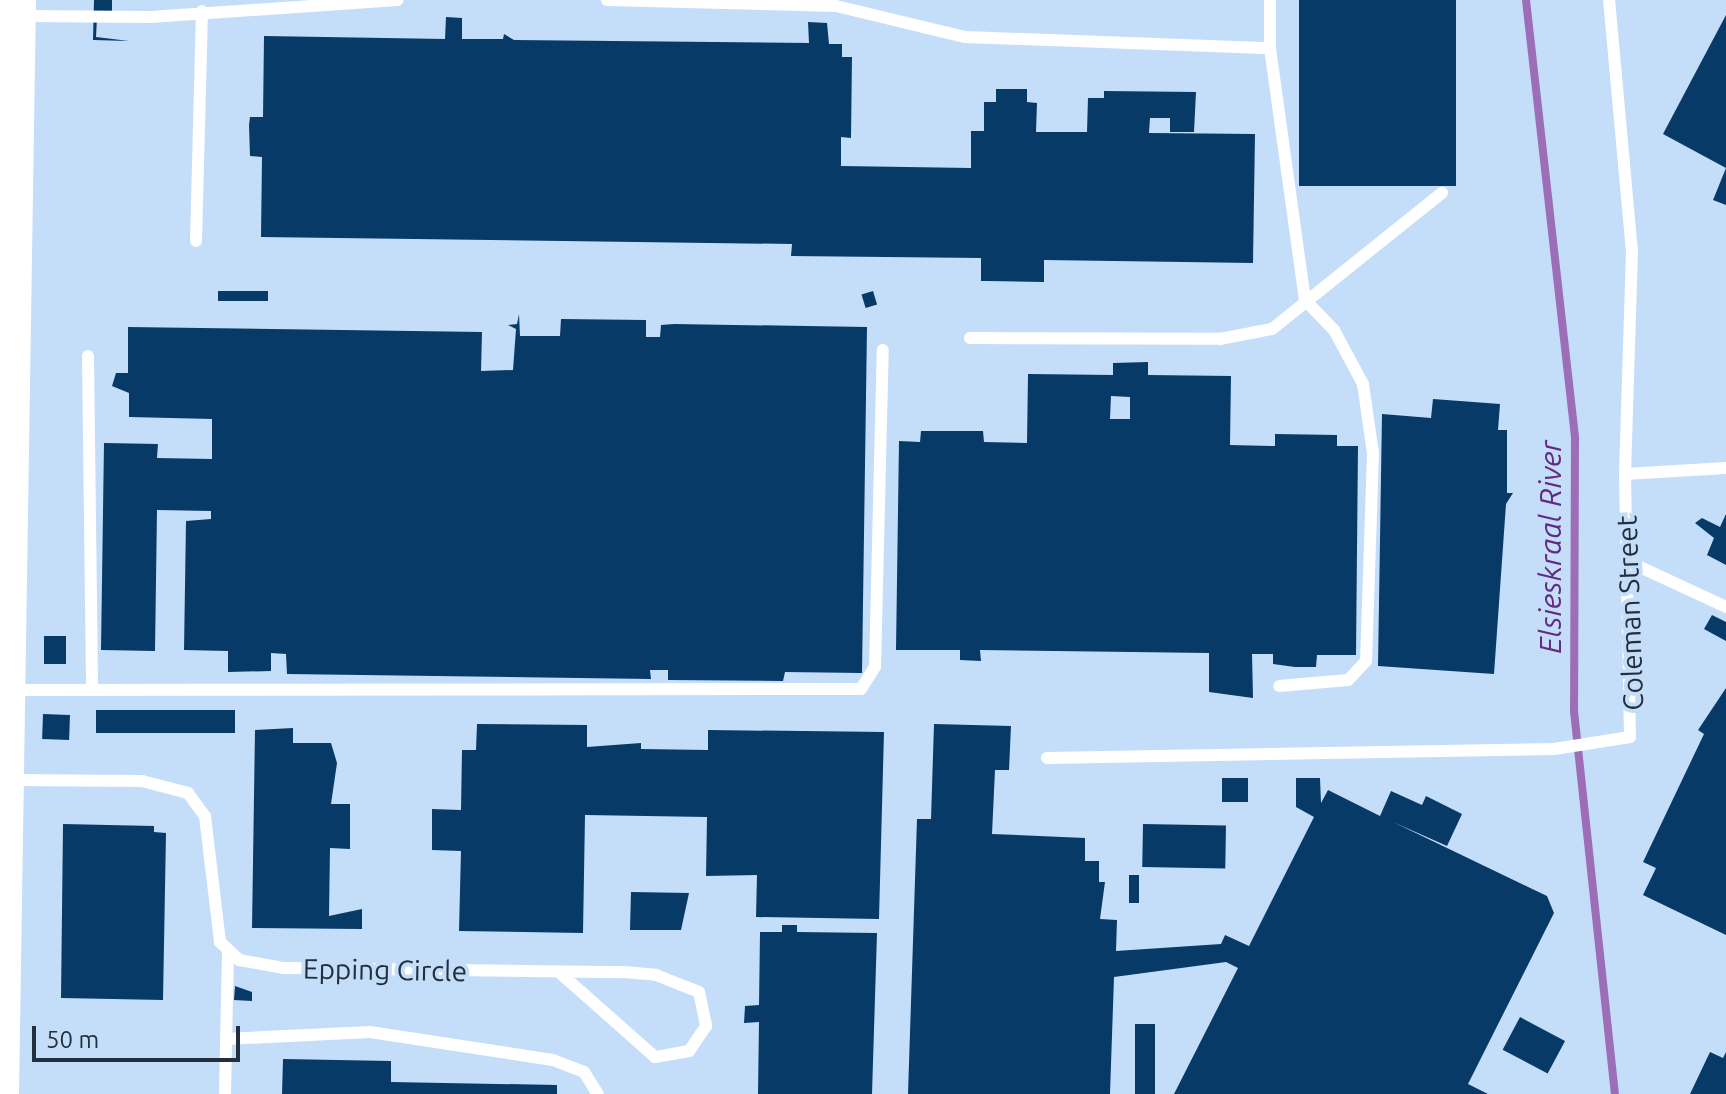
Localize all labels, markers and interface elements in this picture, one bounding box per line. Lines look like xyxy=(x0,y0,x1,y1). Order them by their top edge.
water label: Elsieskraal River xyxy=(1532,440,1568,654)
street label: Coleman Street xyxy=(1610,515,1650,711)
street label: Epping Circle xyxy=(303,952,467,988)
scale bar xyxy=(36,1010,244,1060)
text: 50 m xyxy=(46,1026,99,1053)

